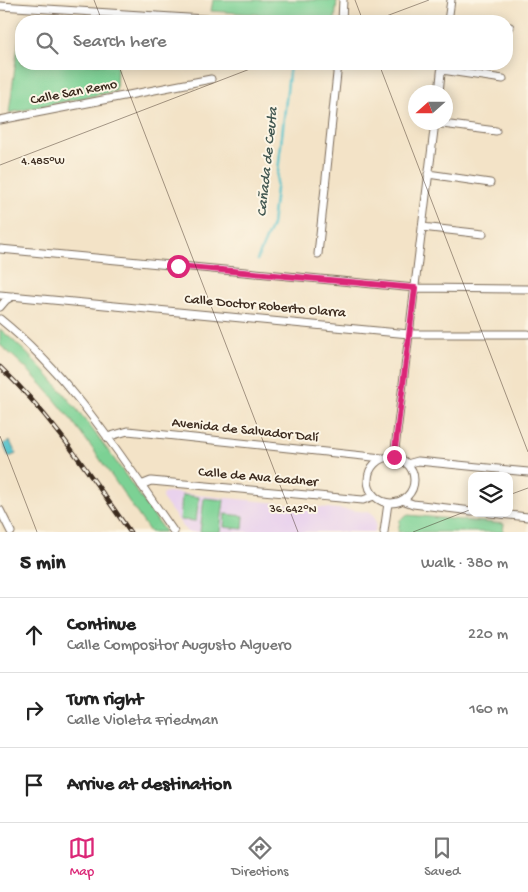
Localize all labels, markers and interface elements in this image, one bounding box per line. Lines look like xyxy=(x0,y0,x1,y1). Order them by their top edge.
search box xyxy=(15,15,513,70)
icon: search xyxy=(33,29,61,57)
text: Search here xyxy=(73,31,167,54)
street label: Calle San Remo xyxy=(29,76,119,110)
north arrow xyxy=(408,85,453,130)
water label: Cañada de Ceuta xyxy=(253,105,283,218)
text: 4.485°W xyxy=(21,155,65,169)
route start xyxy=(167,255,190,278)
street label: Calle Doctor Roberto Olarra xyxy=(184,291,348,323)
street label: Avenida de Salvador Dalí xyxy=(171,415,320,447)
route end xyxy=(383,446,406,469)
street label: Calle de Ava Gadner xyxy=(197,464,320,492)
map controls xyxy=(468,472,513,517)
button: layers xyxy=(468,472,513,517)
text: 36.642°N xyxy=(269,503,317,517)
text: 5 min xyxy=(20,552,65,577)
text: Walk · 380 m xyxy=(421,555,508,574)
text: Continue xyxy=(67,614,136,637)
icon: ahead xyxy=(20,621,48,649)
text: 220 m xyxy=(468,626,508,645)
text: Calle Compositor Augusto Alguero xyxy=(67,637,292,656)
text: Turn right xyxy=(67,689,143,712)
icon: right xyxy=(20,696,48,724)
text: 160 m xyxy=(469,701,508,720)
text: Calle Violeta Friedman xyxy=(67,712,218,731)
icon: arrive xyxy=(20,771,48,799)
text: Arrive at destination xyxy=(67,774,231,797)
tab: Map xyxy=(68,834,96,881)
tab: Directions xyxy=(232,834,289,881)
tab: Saved xyxy=(424,834,460,881)

